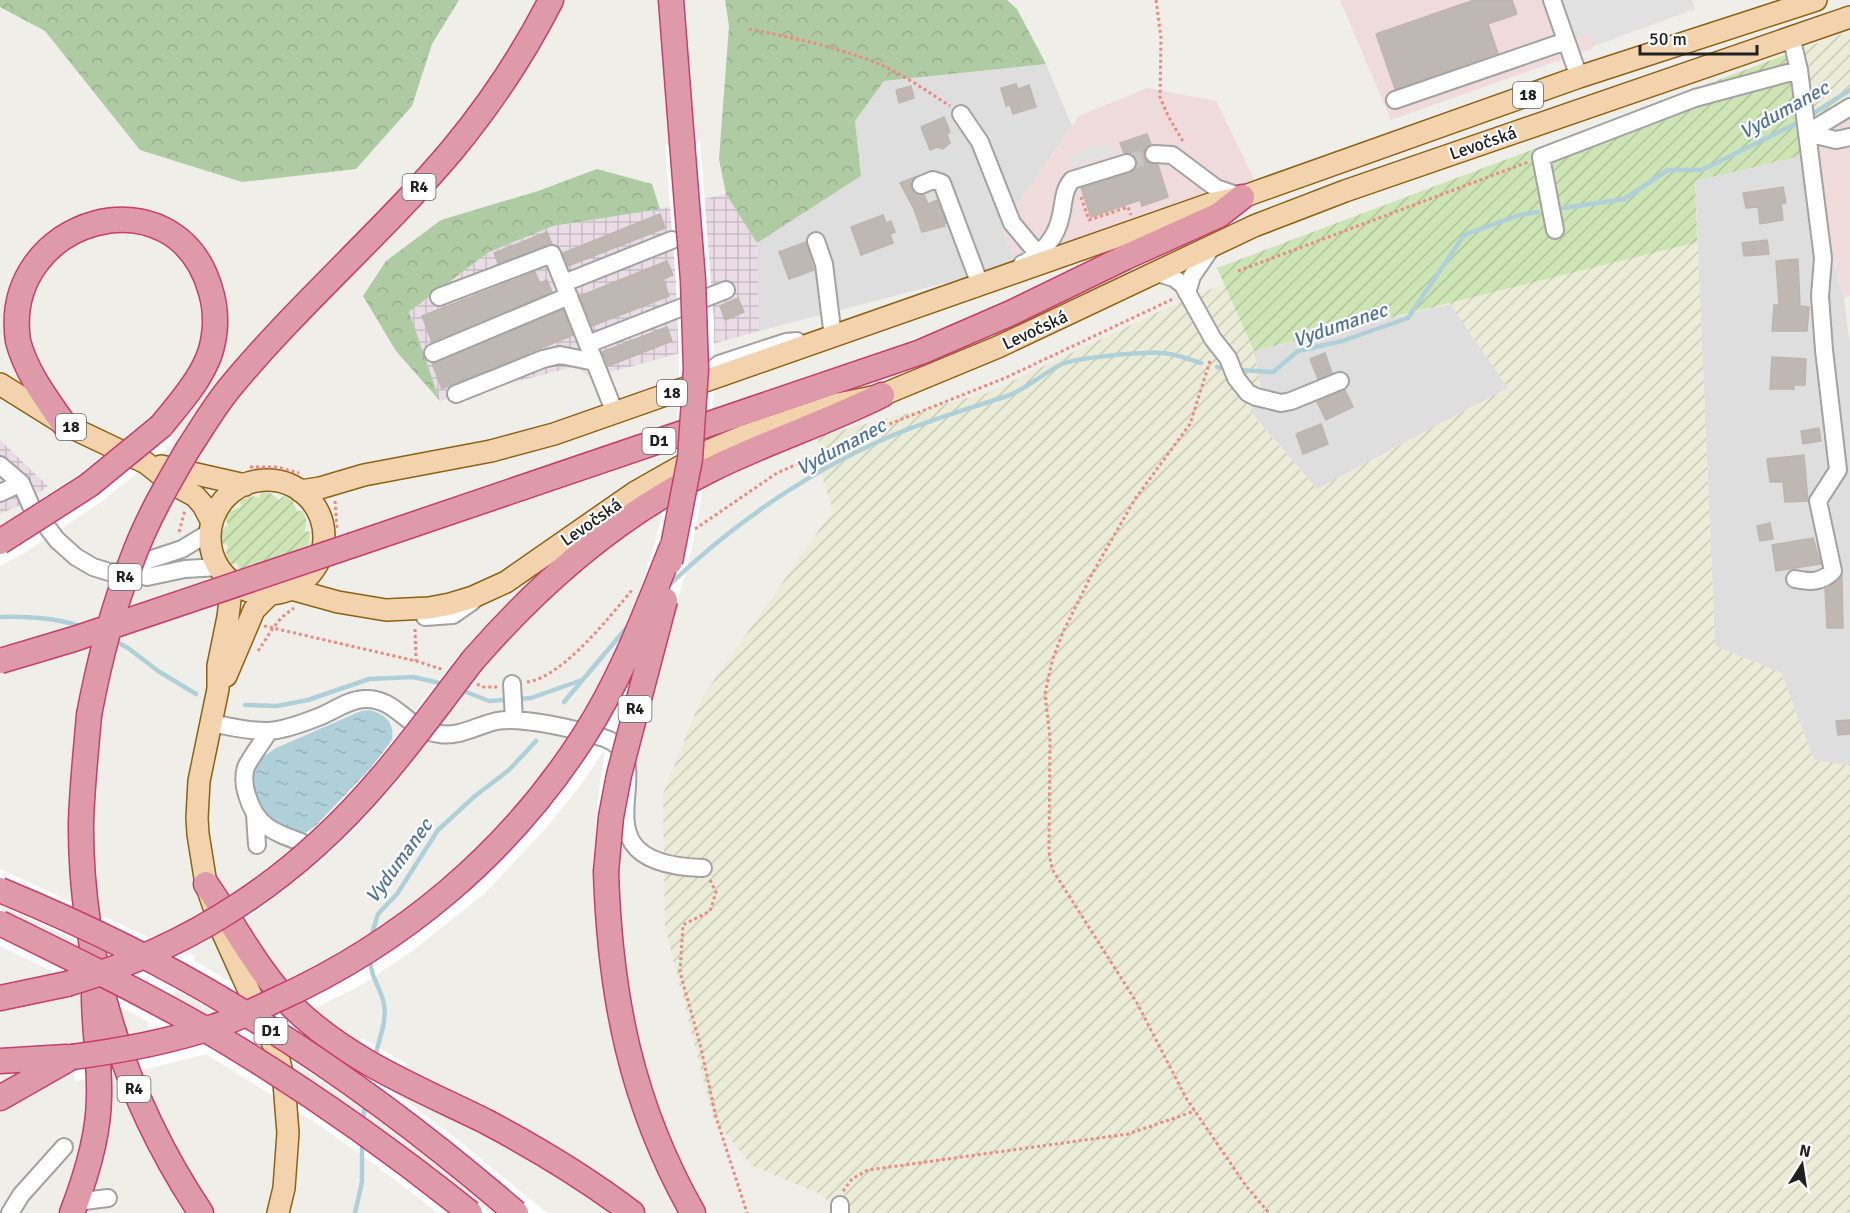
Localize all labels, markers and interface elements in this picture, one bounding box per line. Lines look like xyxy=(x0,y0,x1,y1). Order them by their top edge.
scale bar xyxy=(1640,18,1757,56)
text: 50 m xyxy=(1649,28,1687,50)
water label: Vydumanec xyxy=(1735,74,1834,145)
road number: 18 xyxy=(1513,82,1543,108)
street label: Levočská xyxy=(1447,121,1519,165)
road number: R4 xyxy=(402,174,436,200)
water label: Vydumanec xyxy=(1289,297,1392,353)
street label: Levočská xyxy=(999,305,1071,355)
road number: 18 xyxy=(657,380,687,406)
water label: Vydumanec xyxy=(792,412,892,481)
road number: 18 xyxy=(56,414,86,440)
road number: D1 xyxy=(642,428,676,454)
street label: Levočská xyxy=(556,493,626,551)
road number: R4 xyxy=(108,564,142,590)
road number: R4 xyxy=(618,696,652,722)
water label: Vydumanec xyxy=(360,813,439,908)
road number: D1 xyxy=(254,1018,288,1044)
road number: R4 xyxy=(118,1076,150,1102)
north arrow xyxy=(1772,1135,1832,1195)
text: N xyxy=(1797,1140,1812,1162)

